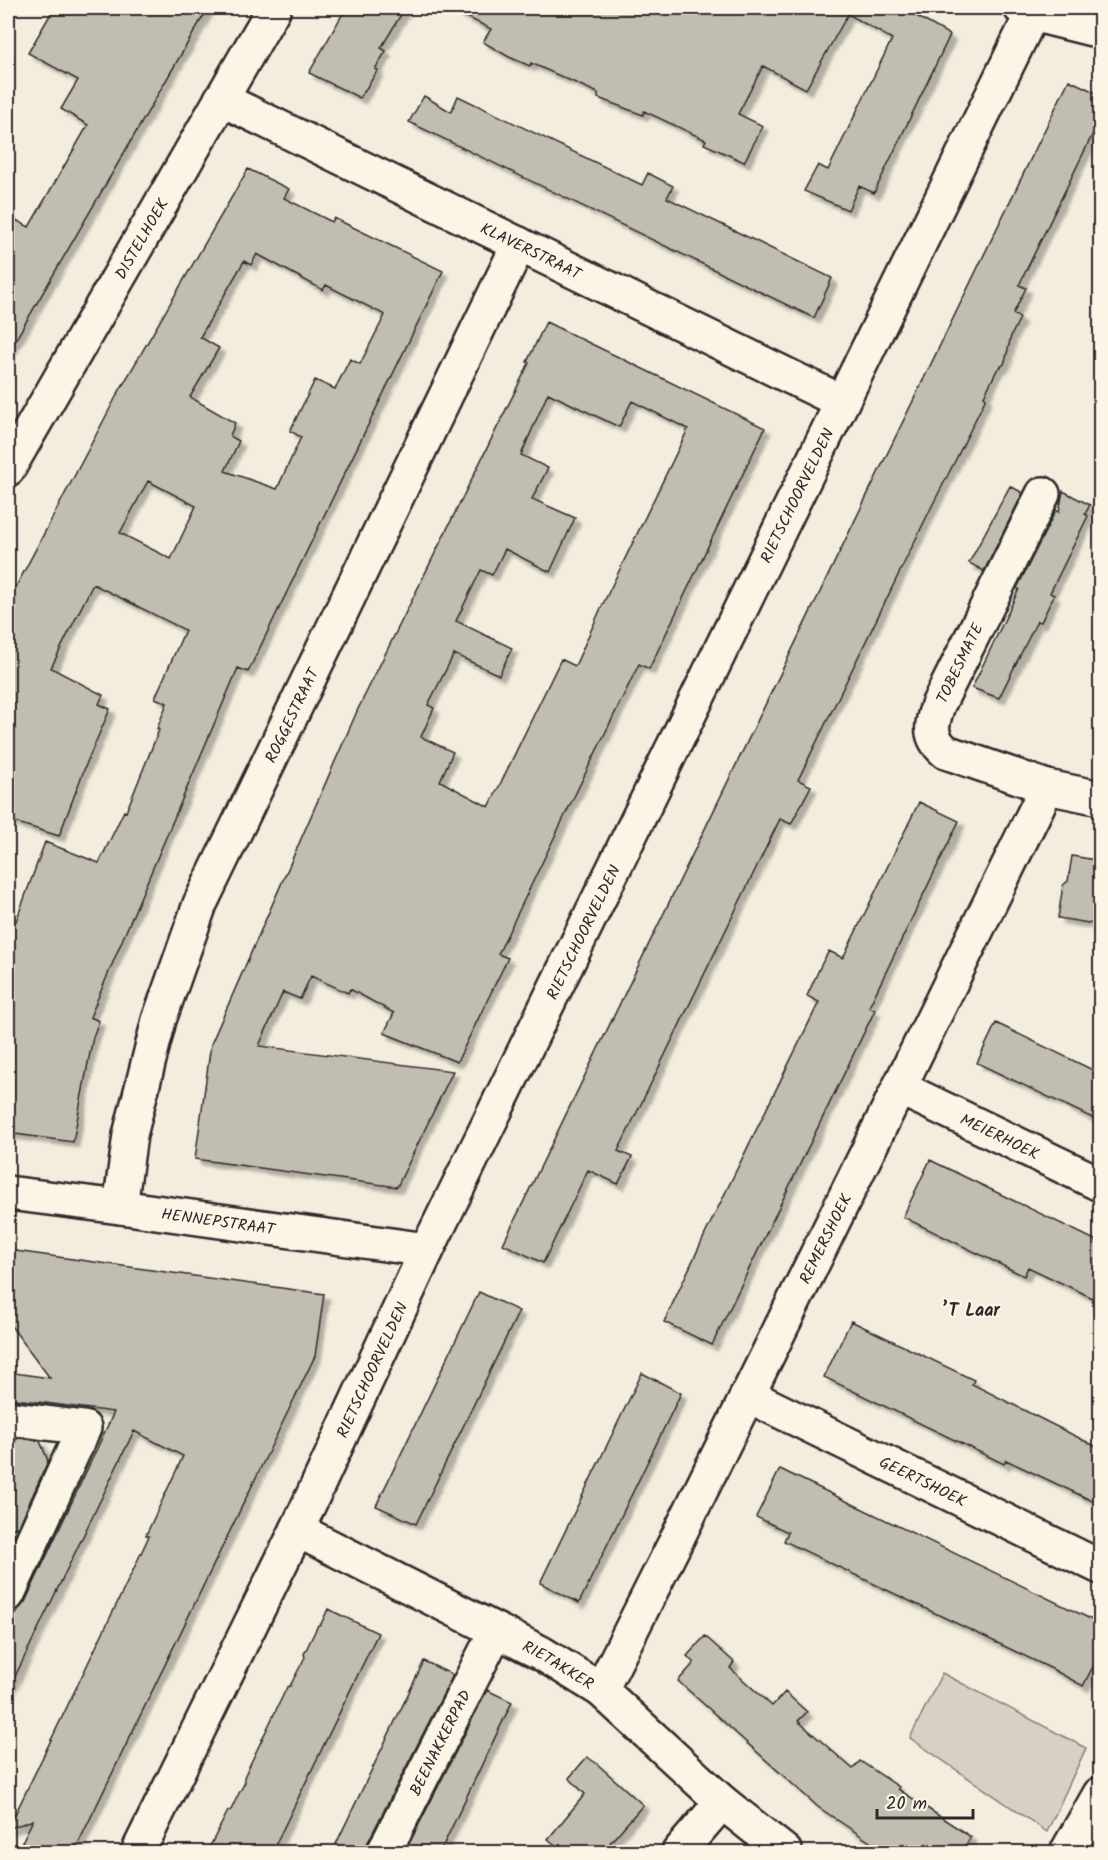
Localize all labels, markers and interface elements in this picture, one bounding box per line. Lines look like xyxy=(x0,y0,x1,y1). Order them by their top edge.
street label: DISTELHOEK xyxy=(109,194,176,285)
street label: KLAVERSTRAAT xyxy=(476,216,586,288)
street label: RIETSCHOORVELDEN xyxy=(754,424,841,568)
street label: TOBESMATE xyxy=(930,619,991,708)
street label: ROGGESTRAAT xyxy=(259,663,327,767)
street label: RIETSCHOORVELDEN xyxy=(540,861,628,1004)
street label: MEIERHOEK xyxy=(956,1108,1044,1167)
street label: REMERSHOEK xyxy=(793,1189,859,1289)
street label: HENNEPSTRAAT xyxy=(160,1202,278,1243)
district label: ’T Laar xyxy=(942,1297,1001,1326)
street label: RIETSCHOORVELDEN xyxy=(331,1298,415,1442)
street label: GEERTSHOEK xyxy=(875,1450,971,1514)
street label: RIETAKKER xyxy=(518,1635,598,1697)
street label: BEENAKKERPAD xyxy=(404,1686,478,1800)
scale bar xyxy=(877,1782,973,1820)
text: 20 m xyxy=(886,1790,927,1819)

